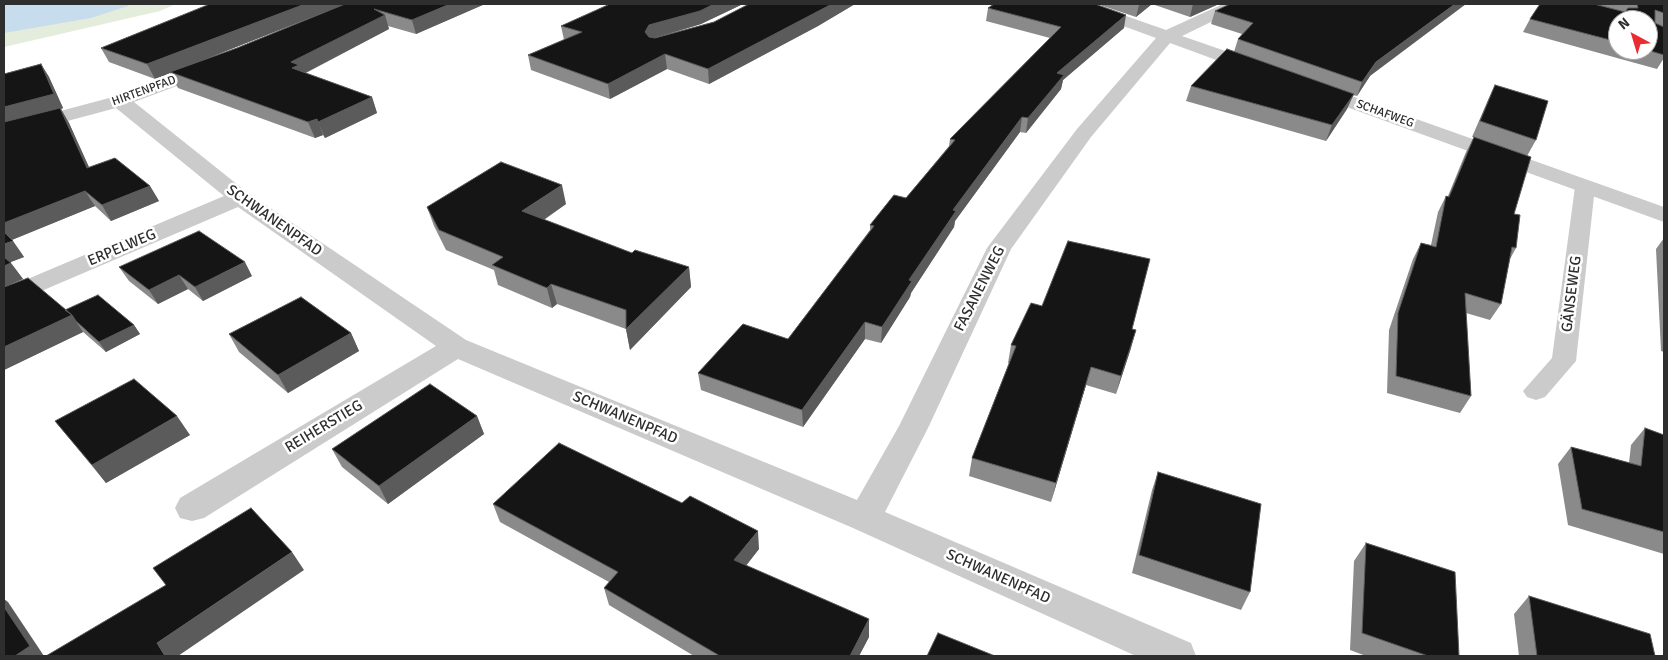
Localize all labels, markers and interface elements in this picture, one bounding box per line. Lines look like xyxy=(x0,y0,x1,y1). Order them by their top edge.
north arrow xyxy=(1608,10,1658,60)
text: N xyxy=(1615,14,1633,33)
street label: HIRTENPFAD xyxy=(110,73,178,109)
street label: SCHAFWEG xyxy=(1354,97,1416,131)
street label: SCHWANENPFAD xyxy=(223,181,325,261)
street label: ERPELWEG xyxy=(85,226,159,270)
street label: FASANENWEG xyxy=(951,243,1009,335)
street label: GÄNSEWEG xyxy=(1558,255,1586,333)
street label: SCHWANENPFAD xyxy=(570,388,680,448)
street label: REIHERSTIEG xyxy=(282,397,366,457)
street label: SCHWANENPFAD xyxy=(943,546,1053,608)

